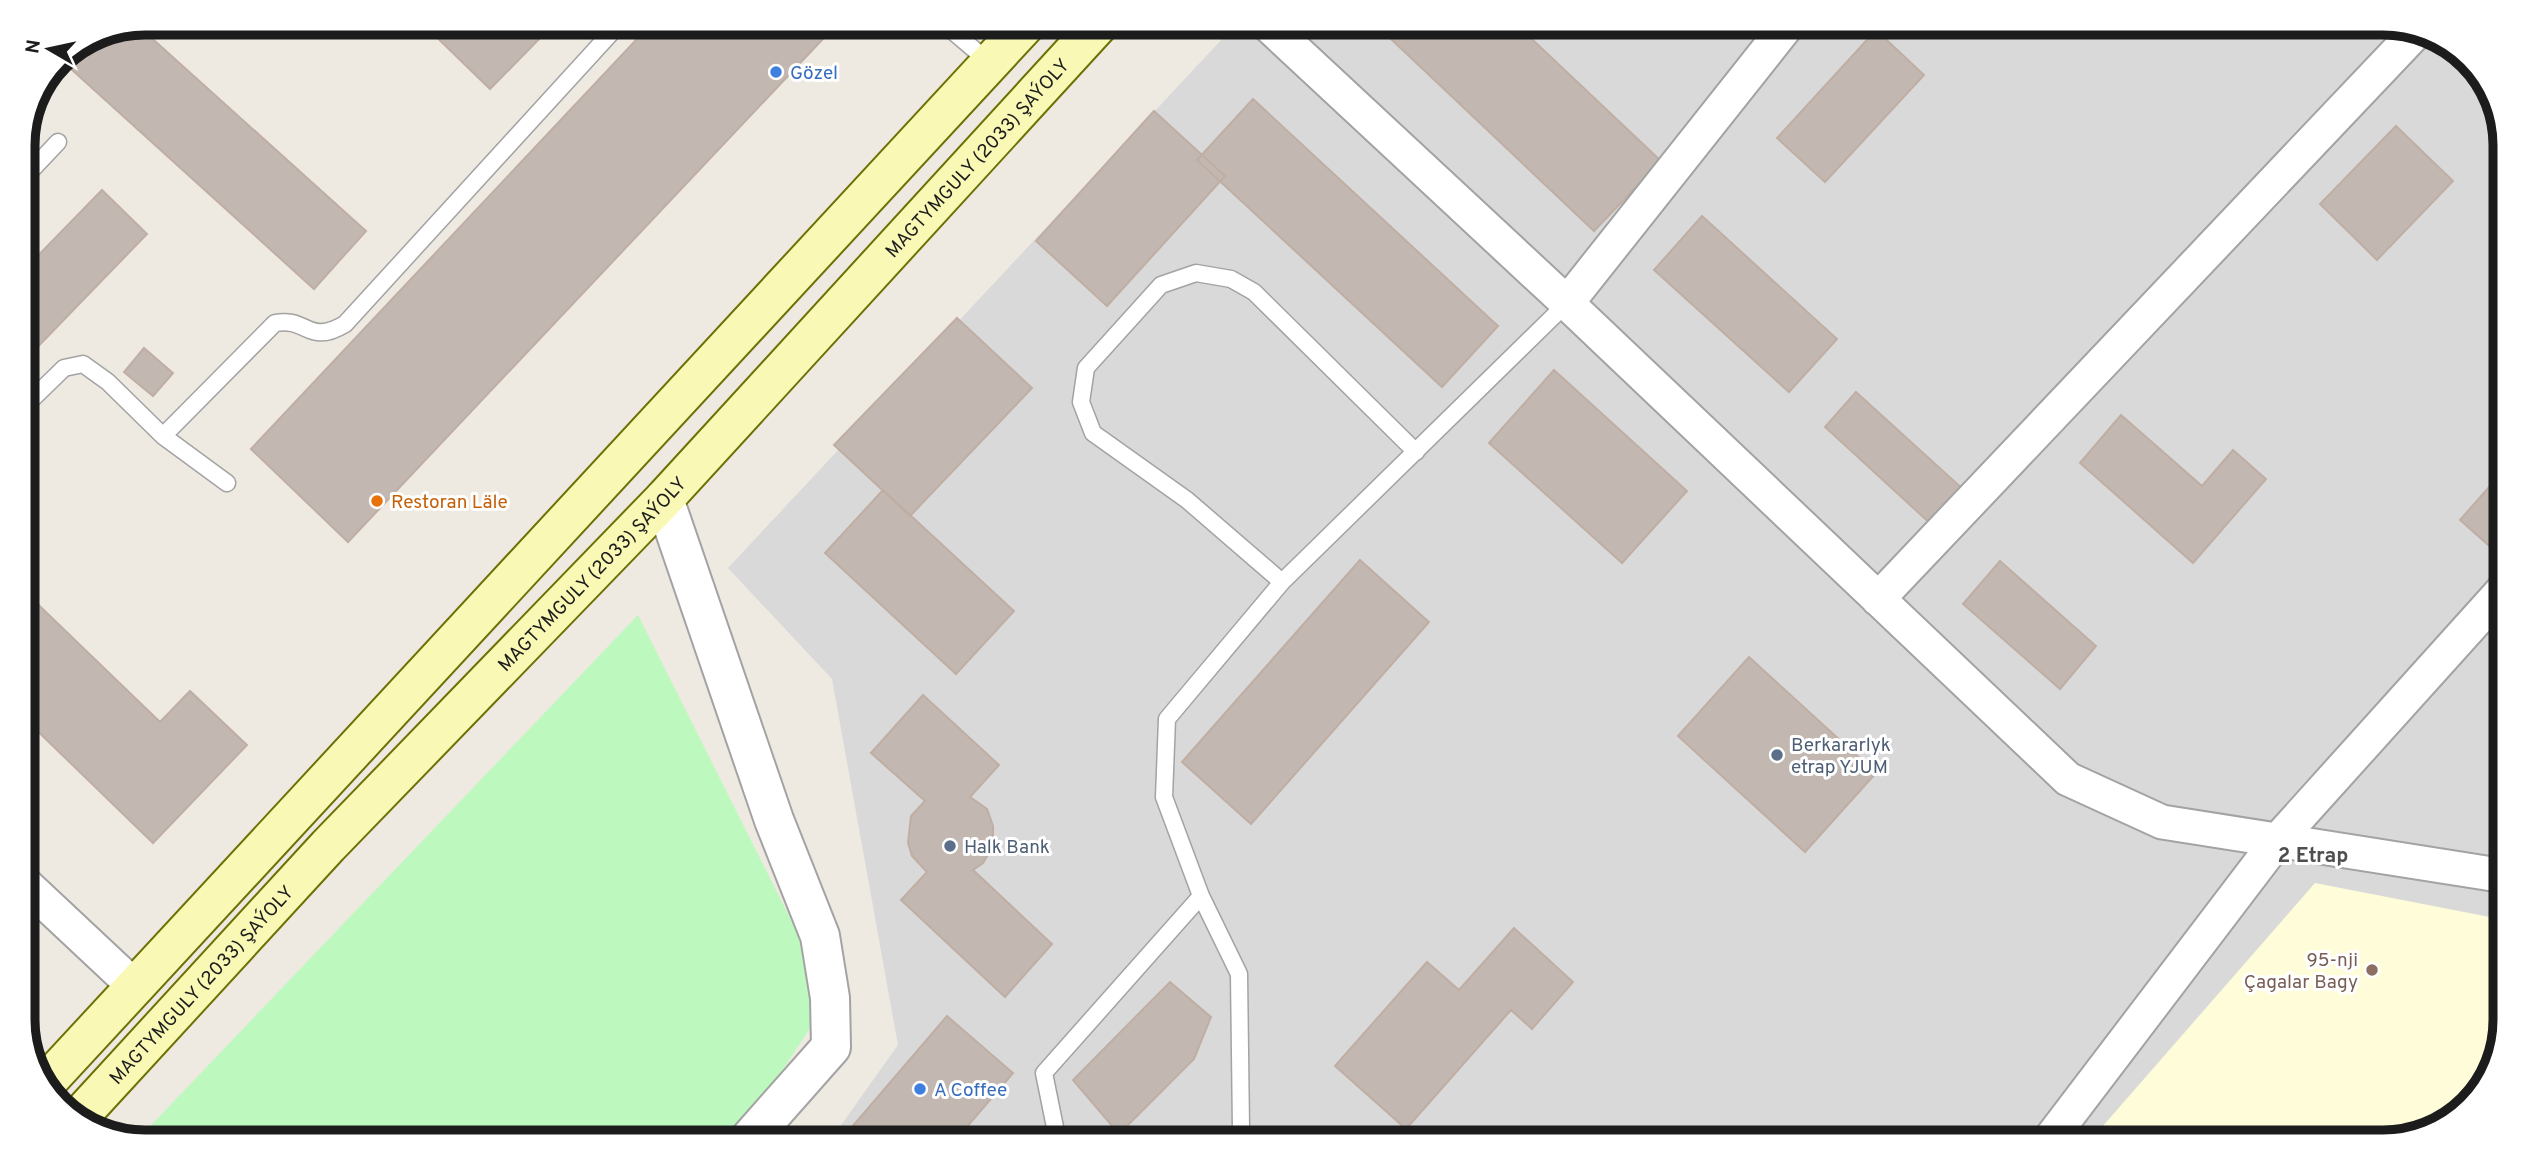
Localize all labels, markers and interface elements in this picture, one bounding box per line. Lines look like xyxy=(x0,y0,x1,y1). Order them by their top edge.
north arrow xyxy=(14,14,84,84)
text: N xyxy=(21,38,47,55)
street label: MAGTYMGULY (2033) ŞAÝOLY xyxy=(881,54,1075,264)
place label: Gözel xyxy=(790,62,838,86)
marker: Gözel xyxy=(768,64,784,80)
street label: MAGTYMGULY (2033) ŞAÝOLY xyxy=(493,473,692,677)
place label: Restoran Läle xyxy=(391,491,508,515)
marker: Restoran Läle xyxy=(369,493,385,509)
place label: Berkararlyk etrap YJUM xyxy=(1791,734,1891,780)
marker: Berkararlyk etrap YJUM xyxy=(1769,747,1785,763)
place label: Halk Bank xyxy=(964,836,1050,860)
marker: Halk Bank xyxy=(942,838,958,854)
district label: 2 Etrap xyxy=(2278,843,2348,870)
street label: MAGTYMGULY (2033) ŞAÝOLY xyxy=(105,881,300,1090)
place label: 95-nji Çagalar Bagy xyxy=(2244,949,2358,995)
marker: 95-nji Çagalar Bagy xyxy=(2364,962,2380,978)
place label: A Coffee xyxy=(934,1079,1007,1103)
marker: A Coffee xyxy=(912,1081,928,1097)

